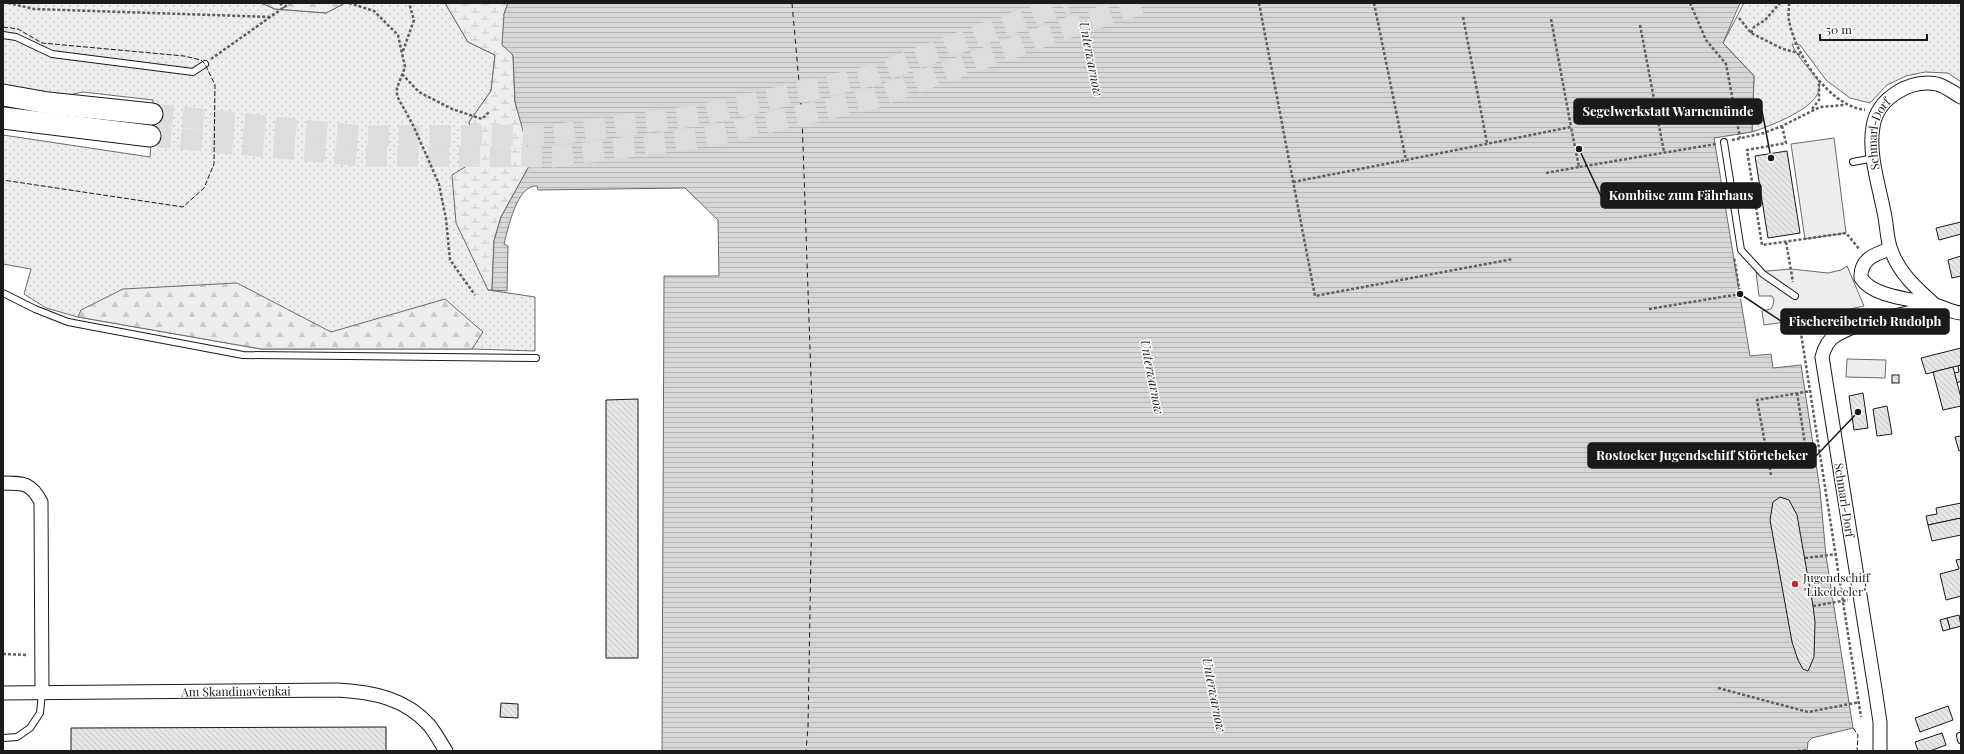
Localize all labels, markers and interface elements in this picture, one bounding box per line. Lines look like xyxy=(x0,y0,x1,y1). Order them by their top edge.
scale bar xyxy=(1820,16,1927,42)
water label: Unterwarnow xyxy=(1076,20,1108,98)
text: 50 m xyxy=(1826,21,1852,37)
street label: Schmarl-Dorf xyxy=(1864,93,1894,171)
callout: Segelwerkstatt Warnemünde xyxy=(1574,99,1762,124)
text: Segelwerkstatt Warnemünde xyxy=(1582,102,1754,119)
callout: Kombüse zum Fährhaus xyxy=(1601,183,1761,208)
text: Kombüse zum Fährhaus xyxy=(1609,186,1753,203)
callout: Fischereibetrieb Rudolph xyxy=(1781,309,1949,334)
text: Fischereibetrieb Rudolph xyxy=(1789,312,1942,329)
water label: Unterwarnow xyxy=(1137,338,1169,416)
callout: Rostocker Jugendschiff Störtebeker xyxy=(1588,443,1816,468)
text: Rostocker Jugendschiff Störtebeker xyxy=(1596,446,1808,463)
street label: Schmarl-Dorf xyxy=(1831,462,1859,539)
place label: Jugendschiff "Likedeeler" xyxy=(1802,569,1871,599)
marker: Jugendschiff "Likedeeler" xyxy=(1790,579,1800,589)
water label: Unterwarnow xyxy=(1199,656,1231,734)
street label: Am Skandinavienkai xyxy=(180,682,291,699)

